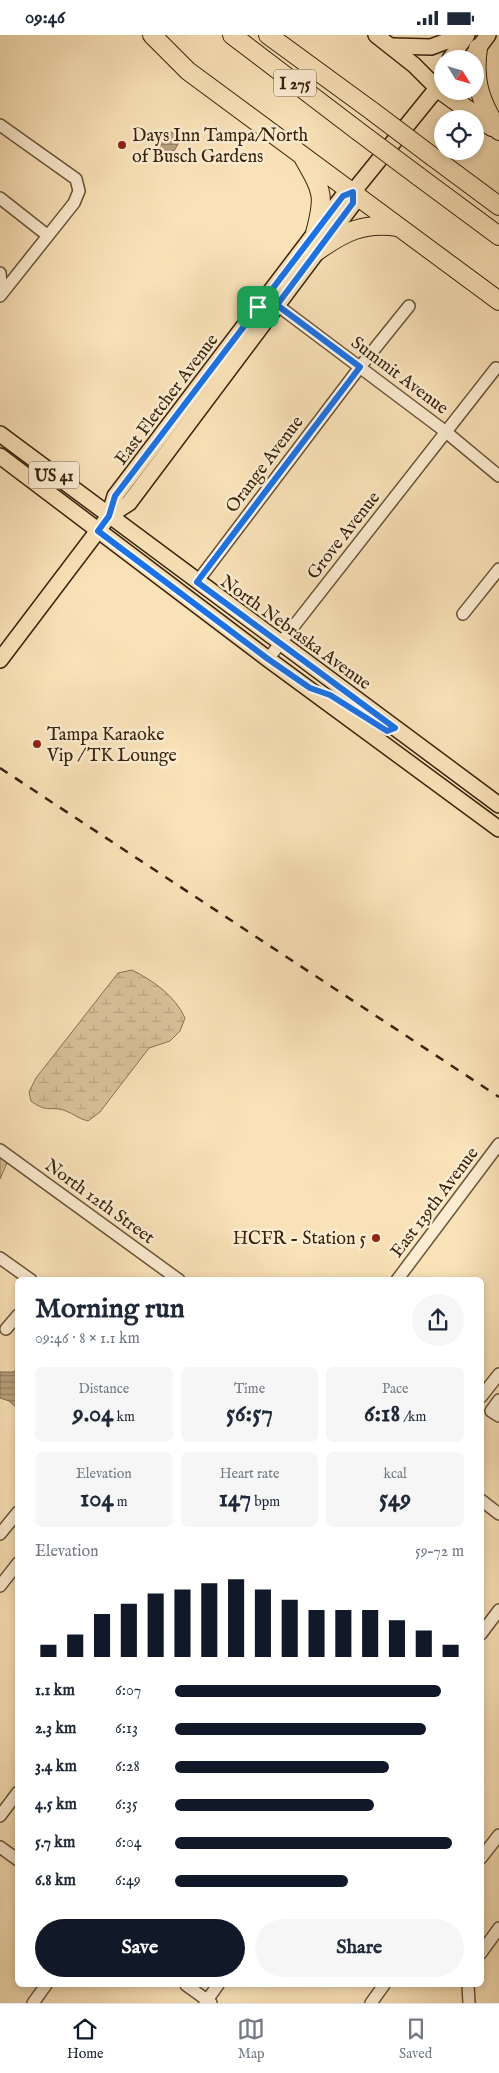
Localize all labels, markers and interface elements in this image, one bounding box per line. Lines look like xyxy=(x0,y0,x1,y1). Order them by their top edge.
text: 09:46 xyxy=(25,6,65,30)
north arrow xyxy=(434,50,484,100)
map controls xyxy=(434,50,484,160)
road number: I 275 xyxy=(274,69,316,97)
button: locate xyxy=(434,110,484,160)
place label: Days Inn Tampa/North of Busch Gardens xyxy=(132,125,309,169)
marker: Days Inn Tampa/North of Busch Gardens xyxy=(116,139,128,151)
pin xyxy=(237,286,279,328)
icon: arrive xyxy=(244,293,272,321)
street label: East Fletcher Avenue xyxy=(110,330,224,470)
street label: Summit Avenue xyxy=(346,332,452,420)
street label: Orange Avenue xyxy=(221,412,309,518)
road number: US 41 xyxy=(29,461,79,489)
street label: Grove Avenue xyxy=(303,487,386,585)
street label: North Nebraska Avenue xyxy=(215,571,375,696)
place label: Tampa Karaoke Vip / TK Lounge xyxy=(46,724,177,768)
marker: Tampa Karaoke Vip / TK Lounge xyxy=(31,738,43,750)
street label: East 139th Avenue xyxy=(386,1143,484,1263)
street label: North 12th Street xyxy=(40,1155,159,1250)
place label: HCFR - Station 5 xyxy=(233,1228,366,1251)
marker: HCFR - Station 5 xyxy=(370,1232,382,1244)
text: Morning run xyxy=(35,1292,185,1327)
button: share xyxy=(412,1294,464,1346)
text: 09:46 · 8 × 1.1 km xyxy=(35,1329,140,1349)
text: Distance xyxy=(79,1380,129,1398)
text: Time xyxy=(234,1380,265,1398)
text: Pace xyxy=(382,1380,408,1398)
text: 9.04 xyxy=(73,1398,114,1430)
text: 56:57 xyxy=(226,1398,273,1430)
text: 6:18 xyxy=(364,1398,400,1430)
text: km xyxy=(114,1408,135,1426)
text: /km xyxy=(400,1408,426,1426)
text: Elevation xyxy=(76,1465,132,1483)
text: Heart rate xyxy=(220,1465,279,1483)
text: kcal xyxy=(383,1465,407,1483)
text: 104 xyxy=(80,1483,114,1515)
text: 147 xyxy=(219,1483,251,1515)
text: 549 xyxy=(379,1483,411,1515)
text: m xyxy=(114,1493,128,1511)
text: bpm xyxy=(251,1493,280,1511)
text: Elevation xyxy=(35,1542,98,1562)
text: 59–72 m xyxy=(415,1542,464,1562)
text: 1.1 km xyxy=(35,1681,75,1701)
text: 6:07 xyxy=(115,1681,141,1701)
text: 2.3 km xyxy=(35,1719,76,1739)
text: 6:13 xyxy=(115,1719,138,1739)
text: 3.4 km xyxy=(35,1757,77,1777)
text: 6:28 xyxy=(115,1757,140,1777)
text: 4.5 km xyxy=(35,1795,77,1815)
text: 6:35 xyxy=(115,1795,138,1815)
text: 5.7 km xyxy=(35,1833,75,1853)
text: 6:04 xyxy=(115,1833,142,1853)
text: 6.8 km xyxy=(35,1871,76,1891)
text: 6:49 xyxy=(115,1871,141,1891)
button: Save xyxy=(35,1919,245,1977)
button: Share xyxy=(255,1919,464,1977)
tab: Home xyxy=(67,2015,103,2063)
tab: Map xyxy=(237,2015,265,2063)
tab: Saved xyxy=(399,2015,432,2063)

